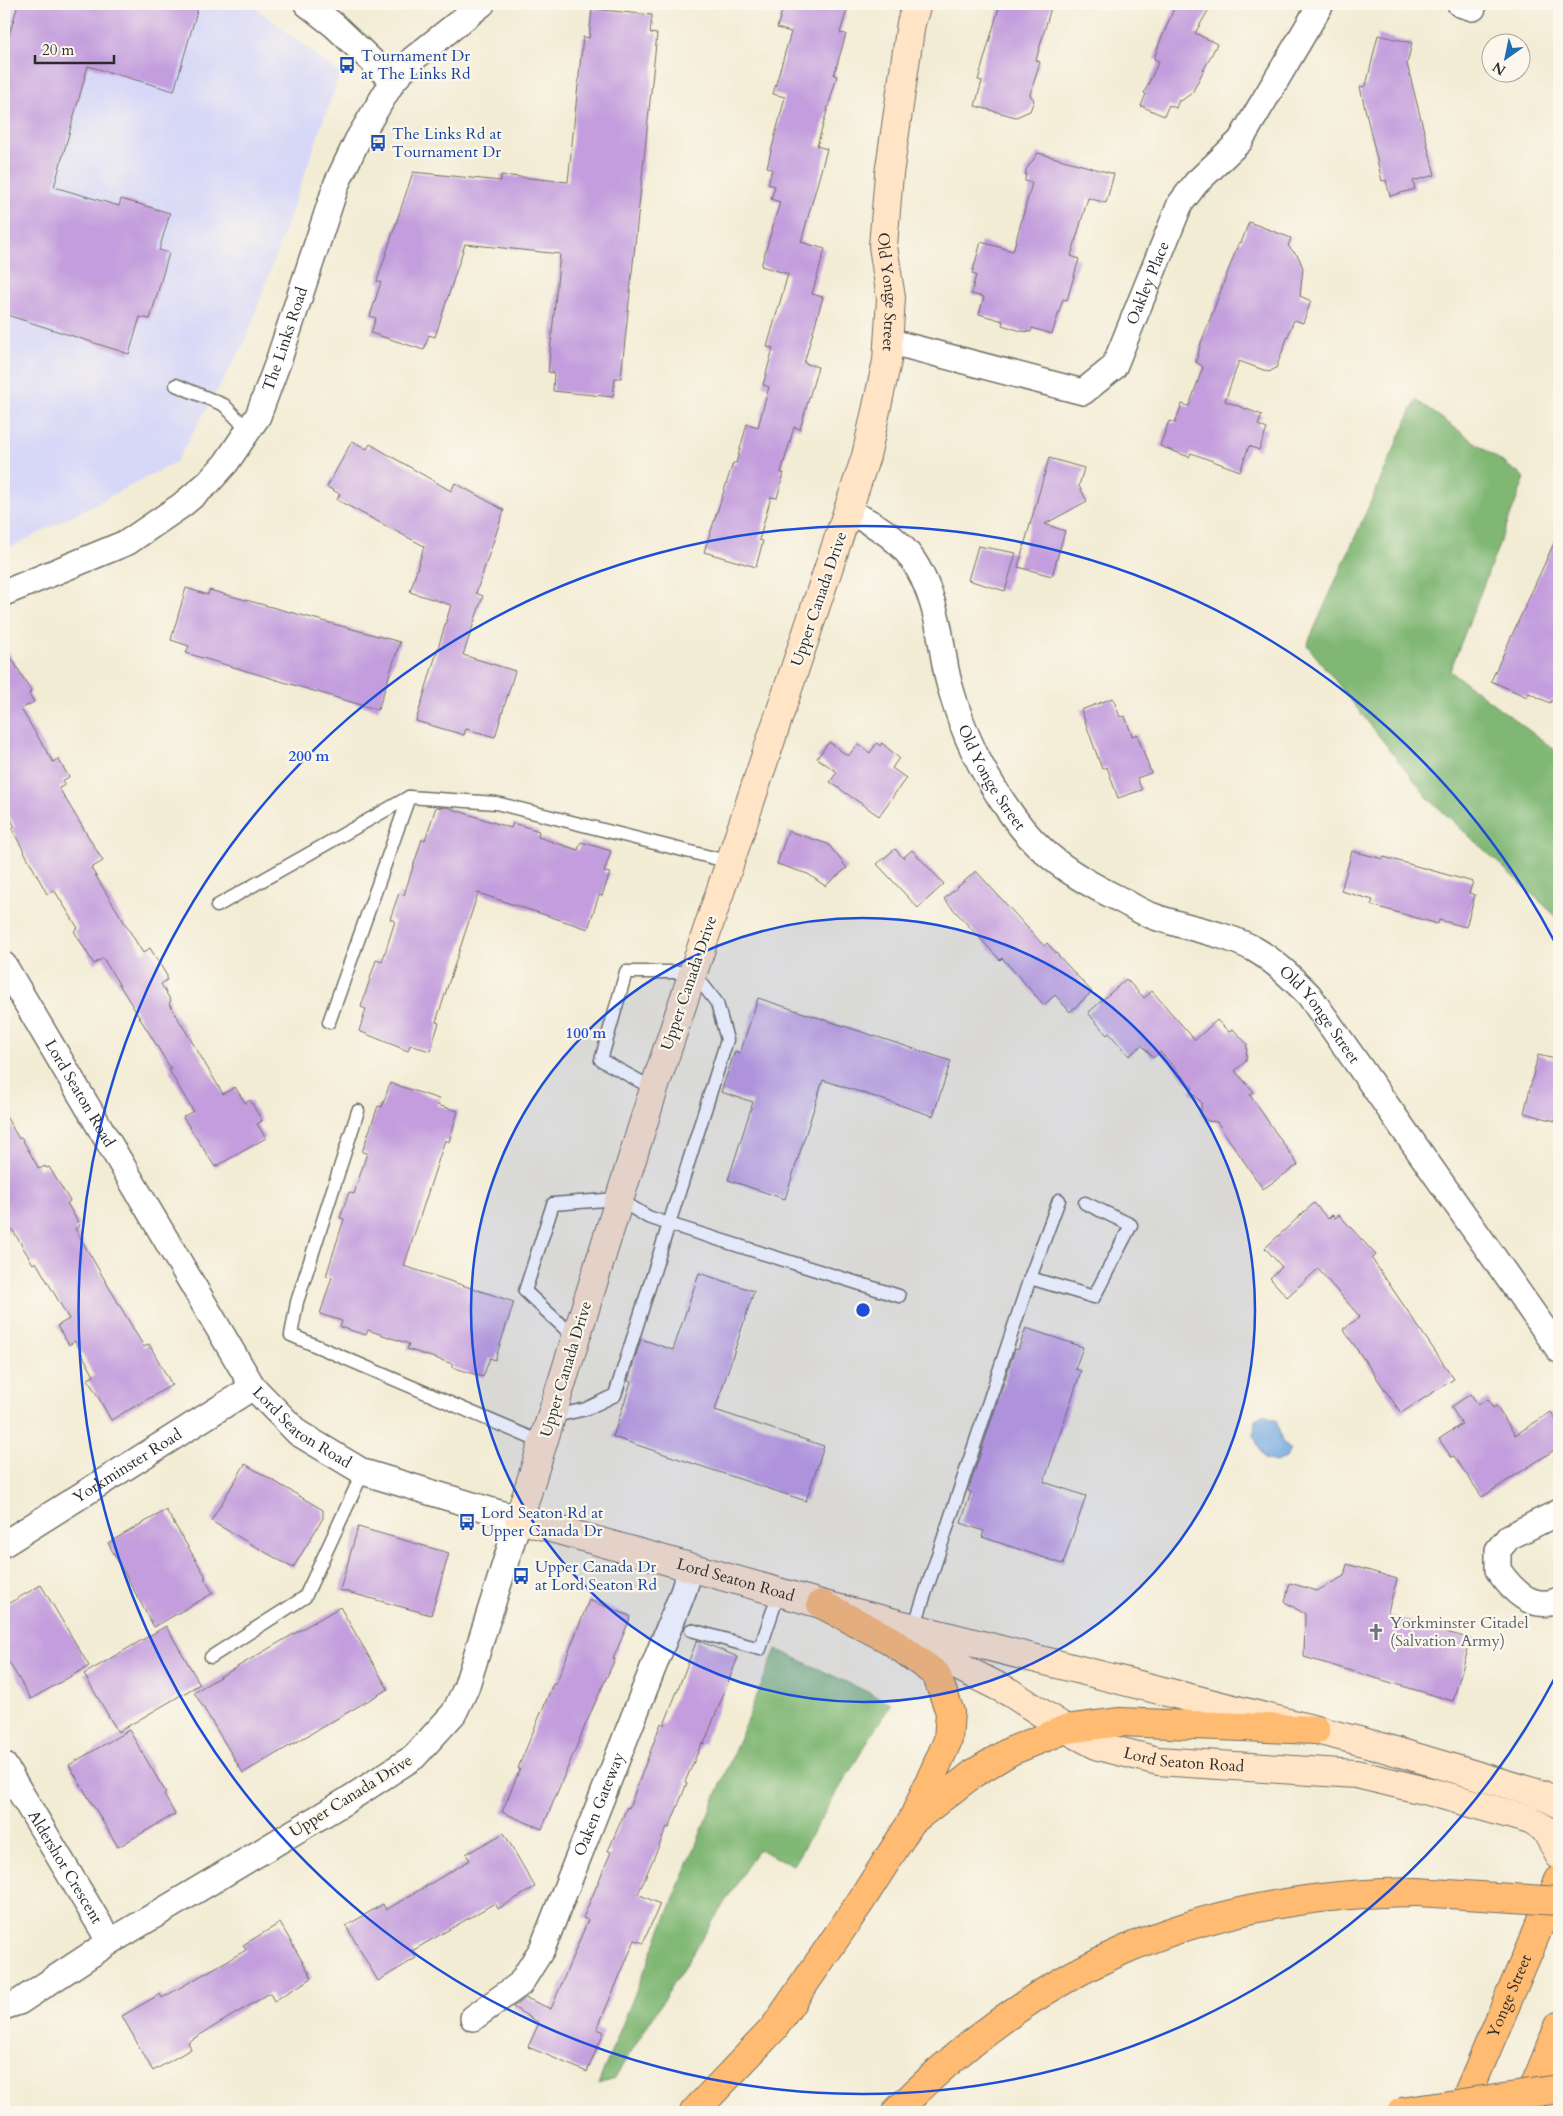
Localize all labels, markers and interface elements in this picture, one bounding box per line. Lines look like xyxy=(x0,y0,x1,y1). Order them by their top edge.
scale bar xyxy=(35,32,114,64)
north arrow xyxy=(1480,32,1530,82)
text: 20 m xyxy=(42,40,74,60)
place label: Tournament Dr at The Links Rd xyxy=(361,45,471,85)
bus stop icon: Tournament Dr at The Links Rd xyxy=(337,55,357,75)
text: N xyxy=(1489,57,1509,80)
place label: The Links Rd at Tournament Dr xyxy=(392,123,501,163)
bus stop icon: The Links Rd at Tournament Dr xyxy=(368,133,388,153)
street label: Old Yonge Street xyxy=(872,232,902,352)
street label: Oakley Place xyxy=(1121,238,1175,328)
street label: The Links Road xyxy=(257,284,313,394)
street label: Upper Canada Drive xyxy=(786,529,852,669)
street label: Old Yonge Street xyxy=(952,721,1031,835)
text: 200 m xyxy=(289,746,330,766)
street label: Upper Canada Drive xyxy=(656,913,722,1053)
street label: Old Yonge Street xyxy=(1274,961,1365,1068)
text: 100 m xyxy=(566,1023,607,1043)
street label: Lord Seaton Road xyxy=(39,1035,120,1152)
street label: Upper Canada Drive xyxy=(535,1298,597,1440)
centre of rings xyxy=(854,1301,872,1319)
street label: Lord Seaton Road xyxy=(247,1382,356,1474)
street label: Yorkminster Road xyxy=(69,1423,187,1509)
place label: Lord Seaton Rd at Upper Canada Dr xyxy=(481,1502,603,1542)
bus stop icon: Lord Seaton Rd at Upper Canada Dr xyxy=(457,1512,477,1532)
street label: Lord Seaton Road xyxy=(674,1553,797,1607)
place label: Upper Canada Dr at Lord Seaton Rd xyxy=(535,1556,658,1596)
bus stop icon: Upper Canada Dr at Lord Seaton Rd xyxy=(511,1566,531,1586)
place label: Yorkminster Citadel (Salvation Army) xyxy=(1390,1612,1528,1652)
church icon: Yorkminster Citadel (Salvation Army) xyxy=(1366,1622,1386,1642)
street label: Lord Seaton Road xyxy=(1121,1742,1245,1778)
street label: Oaken Gateway xyxy=(569,1748,630,1859)
street label: Upper Canada Drive xyxy=(285,1749,417,1843)
street label: Aldershot Crescent xyxy=(23,1806,108,1928)
street label: Yonge Street xyxy=(1482,1951,1537,2041)

